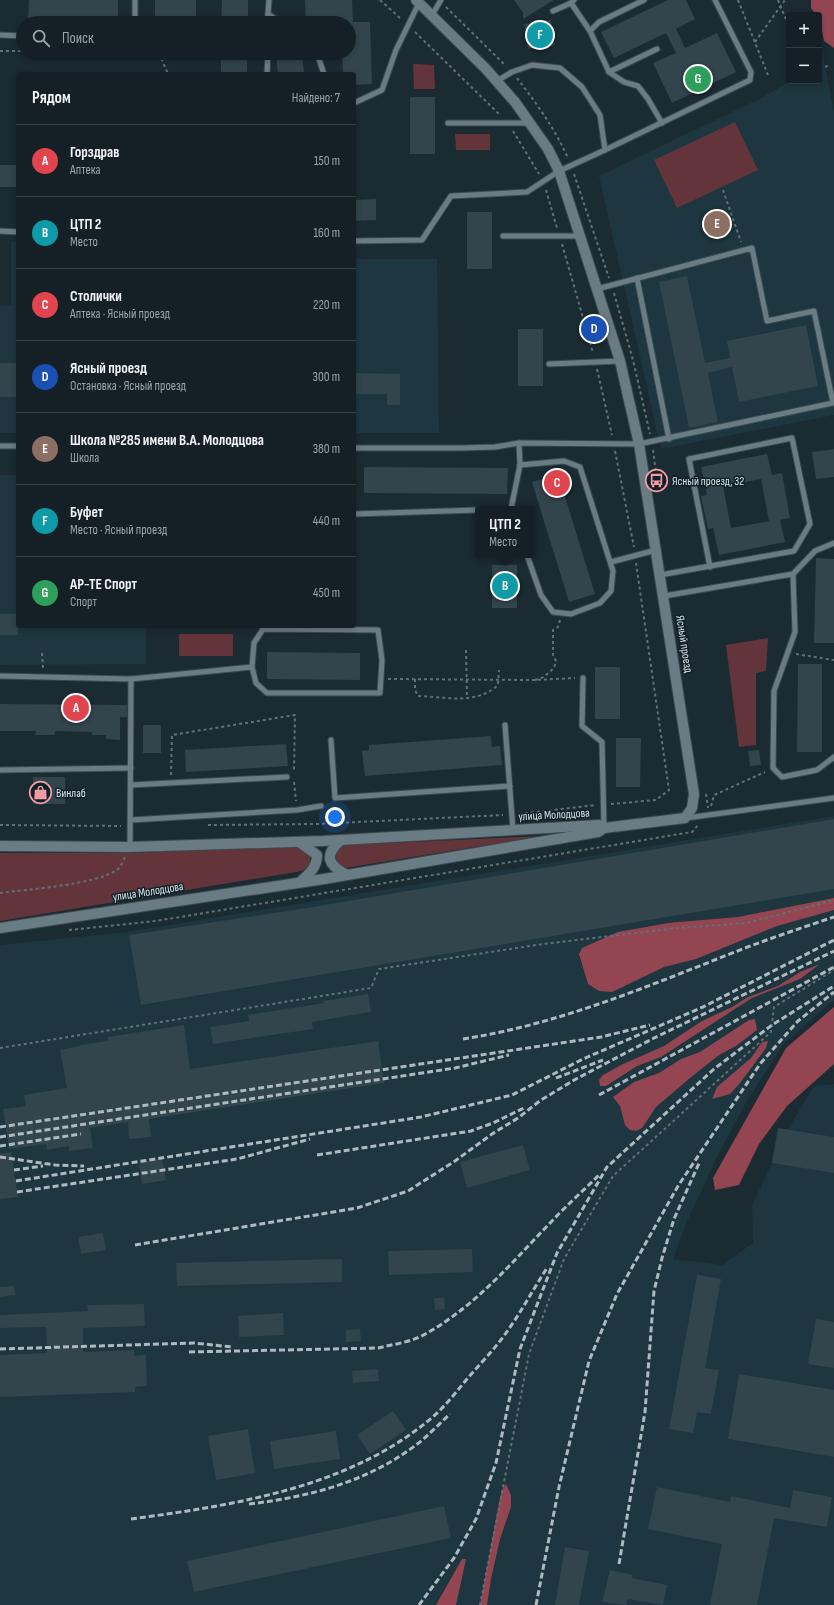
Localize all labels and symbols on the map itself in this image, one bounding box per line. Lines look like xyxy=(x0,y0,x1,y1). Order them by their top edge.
pin: F xyxy=(527,20,553,50)
pin: G xyxy=(685,64,711,94)
pin: E xyxy=(704,209,730,239)
pin: D xyxy=(581,314,607,344)
pin: C xyxy=(544,468,570,498)
bus stop icon: Ясный проезд, 32 xyxy=(643,468,669,494)
place label: Ясный проезд, 32 xyxy=(672,474,744,489)
pin: B xyxy=(492,571,518,601)
street label: Ясный проезд xyxy=(672,614,696,674)
pin: A xyxy=(63,693,89,723)
shop icon: Винлаб xyxy=(28,780,54,806)
place label: Винлаб xyxy=(56,786,86,801)
street label: улица Молодцова xyxy=(518,806,590,824)
your location xyxy=(325,807,345,827)
street label: улица Молодцова xyxy=(112,879,185,905)

